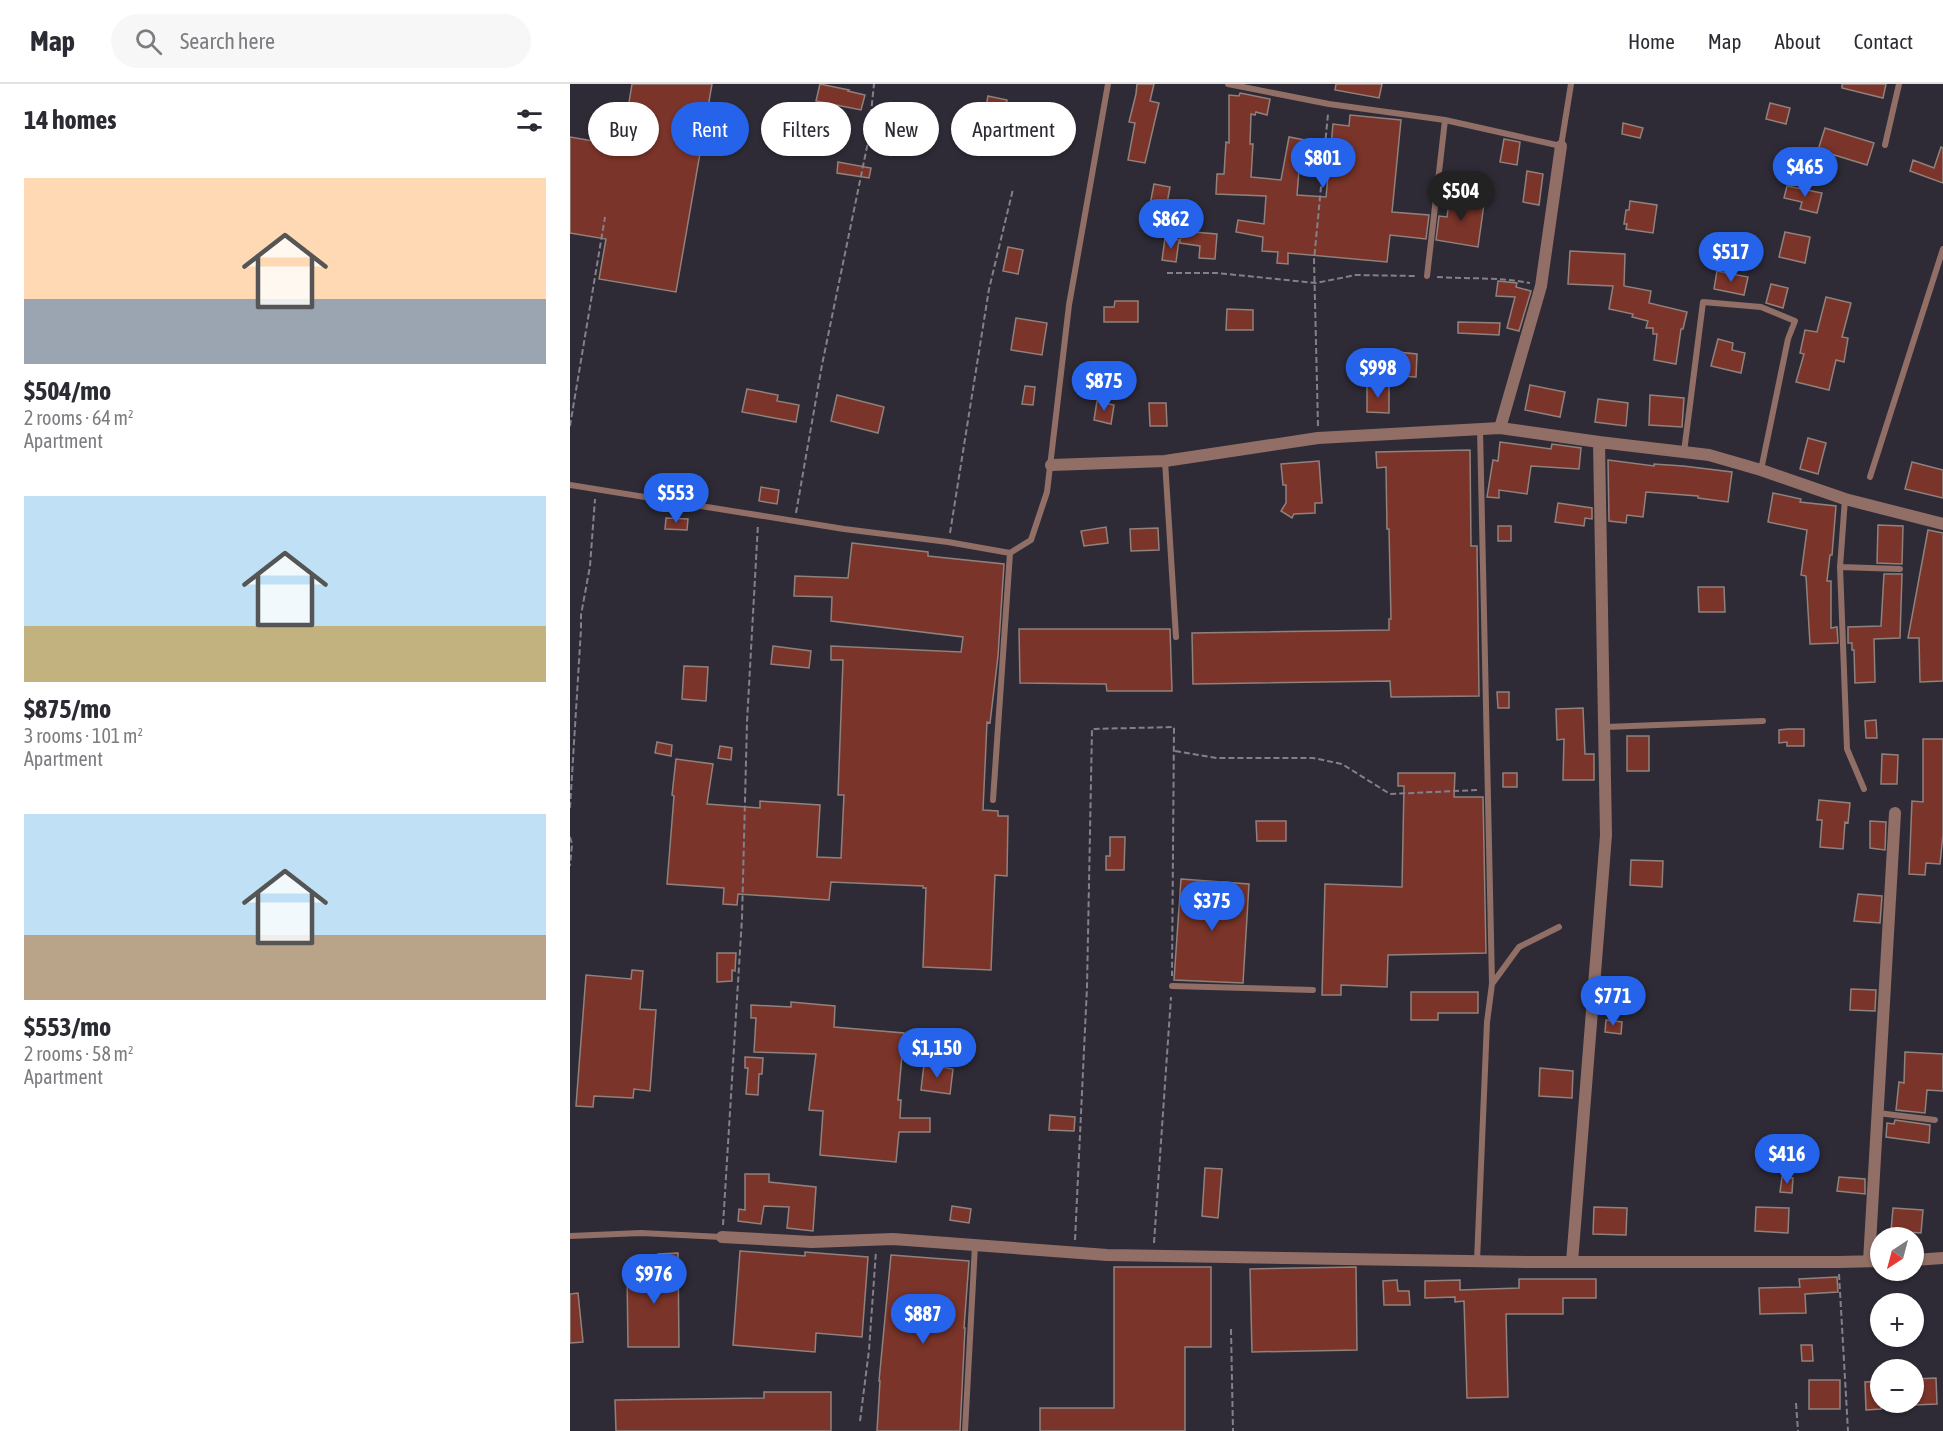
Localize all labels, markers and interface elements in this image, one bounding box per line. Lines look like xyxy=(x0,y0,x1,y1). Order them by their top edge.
search box xyxy=(111,14,531,68)
text: Map xyxy=(30,25,75,57)
icon: search xyxy=(132,25,165,58)
text: Search here xyxy=(180,28,275,54)
text: Home xyxy=(1628,29,1675,53)
text: Map xyxy=(1708,29,1742,53)
text: About xyxy=(1775,29,1821,53)
text: Contact xyxy=(1854,29,1913,53)
chip: Buy xyxy=(588,102,659,156)
chip: Rent xyxy=(671,102,749,156)
chip: Filters xyxy=(761,102,851,156)
chip: New xyxy=(863,102,939,156)
chip: Apartment xyxy=(951,102,1076,156)
icon: filters xyxy=(513,104,546,137)
text: 14 homes xyxy=(24,105,117,135)
pin: $801 xyxy=(1287,138,1359,189)
text: $801 xyxy=(1305,146,1341,169)
pin: $465 xyxy=(1769,147,1841,198)
text: $465 xyxy=(1787,155,1823,178)
pin: $504 xyxy=(1425,171,1497,222)
text: $504 xyxy=(1443,179,1479,202)
pin: $862 xyxy=(1135,199,1207,250)
text: $862 xyxy=(1153,207,1189,230)
icon: home xyxy=(231,217,339,325)
pin: $517 xyxy=(1695,232,1767,283)
text: $517 xyxy=(1713,240,1749,263)
pin: $998 xyxy=(1342,348,1414,399)
text: $998 xyxy=(1360,356,1396,379)
pin: $875 xyxy=(1068,361,1140,412)
text: $875 xyxy=(1086,369,1122,392)
text: $504/mo xyxy=(24,376,111,406)
text: 2 rooms · 64 m² xyxy=(24,406,134,429)
text: Apartment xyxy=(24,429,103,452)
pin: $553 xyxy=(640,473,712,524)
text: $553 xyxy=(658,481,694,504)
icon: home xyxy=(231,535,339,643)
text: $875/mo xyxy=(24,694,111,724)
text: 3 rooms · 101 m² xyxy=(24,724,143,747)
text: Apartment xyxy=(24,747,103,770)
icon: home xyxy=(231,853,339,961)
pin: $375 xyxy=(1176,881,1248,932)
text: $375 xyxy=(1194,889,1230,912)
pin: $771 xyxy=(1577,976,1649,1027)
text: $771 xyxy=(1595,984,1631,1007)
text: $553/mo xyxy=(24,1012,111,1042)
pin: $1,150 xyxy=(888,1028,986,1079)
text: $1,150 xyxy=(912,1036,962,1059)
text: 2 rooms · 58 m² xyxy=(24,1042,134,1065)
text: Apartment xyxy=(24,1065,103,1088)
pin: $416 xyxy=(1751,1134,1823,1185)
text: $416 xyxy=(1769,1142,1805,1165)
north arrow xyxy=(1870,1227,1924,1281)
map controls xyxy=(1870,1227,1924,1413)
pin: $976 xyxy=(618,1254,690,1305)
text: $976 xyxy=(636,1262,672,1285)
button: + xyxy=(1870,1293,1924,1347)
pin: $887 xyxy=(887,1294,959,1345)
text: $887 xyxy=(905,1302,941,1325)
button: − xyxy=(1870,1359,1924,1413)

